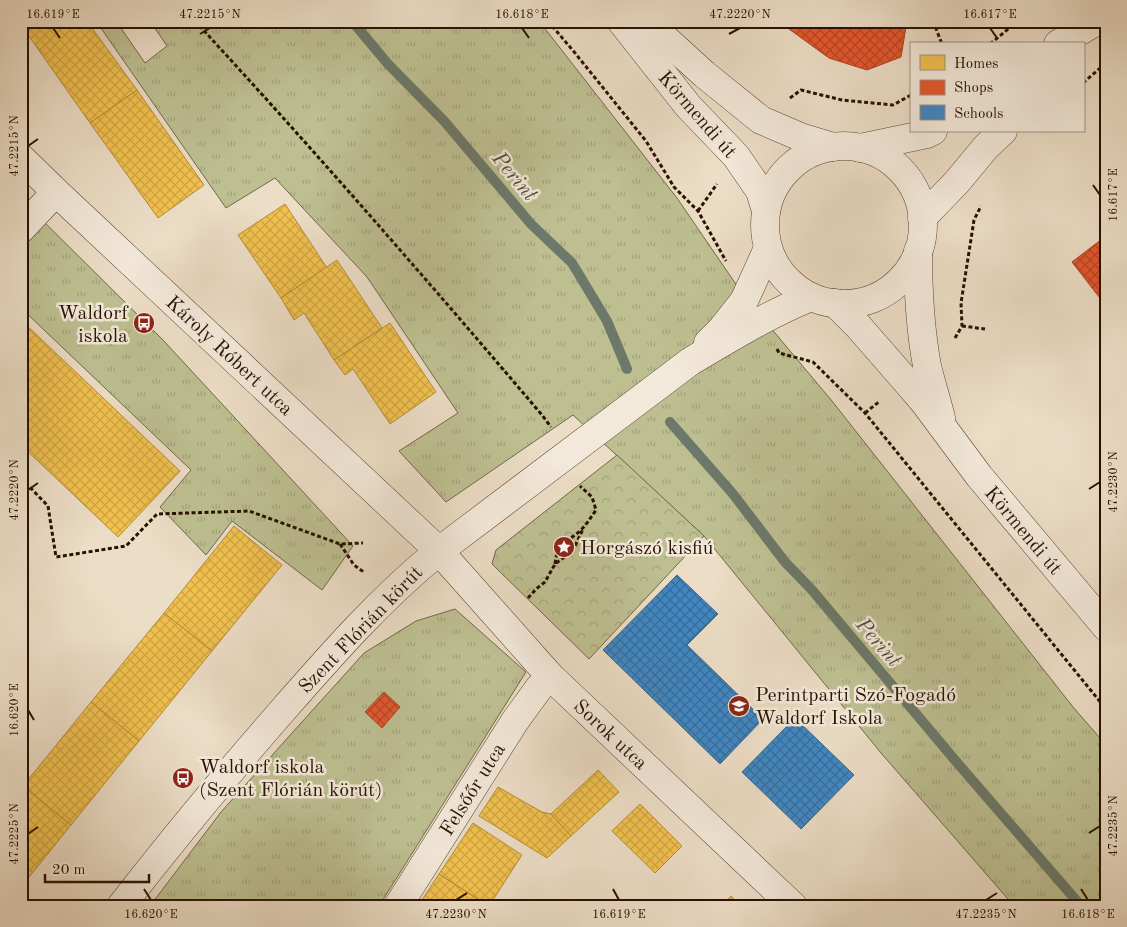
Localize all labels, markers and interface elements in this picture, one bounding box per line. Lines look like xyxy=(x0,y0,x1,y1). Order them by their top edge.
text: 47.2215°N xyxy=(179,8,241,21)
text: 16.619°E xyxy=(26,9,80,21)
text: 16.618°E xyxy=(495,9,549,21)
text: 47.2220°N xyxy=(709,9,771,21)
text: 16.617°E xyxy=(963,9,1017,21)
legend xyxy=(910,42,1084,132)
text: Homes xyxy=(954,57,999,72)
street label: Körmendi út xyxy=(653,68,740,163)
text: Shops xyxy=(954,81,993,96)
text: Schools xyxy=(954,107,1003,122)
text: 47.2215°N xyxy=(8,115,21,177)
water label: Perint xyxy=(487,148,540,206)
text: 16.617°E xyxy=(1108,168,1120,222)
street label: Károly Róbert utca xyxy=(161,293,296,420)
place label: Waldorf iskola xyxy=(58,304,129,347)
bus stop icon: Waldorf iskola xyxy=(132,311,156,335)
text: 47.2230°N xyxy=(1108,451,1120,513)
text: 47.2220°N xyxy=(9,459,21,521)
street label: Körmendi út xyxy=(980,483,1065,579)
place icon: Horgászó kisfiú xyxy=(552,535,576,559)
place label: Horgászó kisfiú xyxy=(580,539,714,559)
street label: Szent Flórián körút xyxy=(296,563,427,698)
water label: Perint xyxy=(851,614,905,672)
text: 16.620°E xyxy=(9,683,21,737)
place label: Perintparti Szó-Fogadó Waldorf Iskola xyxy=(755,686,956,729)
school or university icon: Perintparti Szó-Fogadó Waldorf Iskola xyxy=(727,694,751,718)
street label: Sorok utca xyxy=(569,697,650,774)
street label: Felsőőr utca xyxy=(437,740,510,840)
place label: Waldorf iskola (Szent Flórián körút) xyxy=(199,758,383,801)
bus stop icon: Waldorf iskola (Szent Flórián körút) xyxy=(171,766,195,790)
text: 47.2235°N xyxy=(1107,795,1120,857)
text: 47.2225°N xyxy=(8,803,21,865)
scale bar xyxy=(45,852,149,884)
text: 20 m xyxy=(52,863,86,878)
text: 47.2235°N xyxy=(955,908,1017,921)
text: 16.620°E xyxy=(124,909,178,921)
text: 47.2230°N xyxy=(425,909,487,921)
text: 16.619°E xyxy=(592,909,646,921)
text: 16.618°E xyxy=(1061,909,1115,921)

